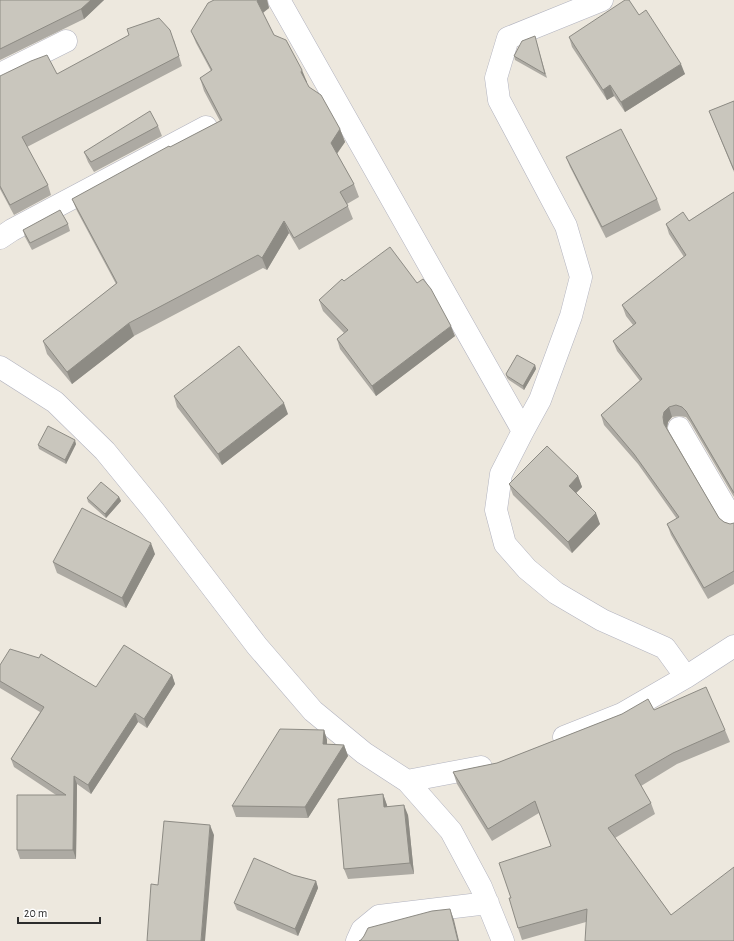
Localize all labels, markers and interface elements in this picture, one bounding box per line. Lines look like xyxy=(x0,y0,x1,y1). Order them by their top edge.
scale bar xyxy=(18,899,100,925)
text: 20 m xyxy=(24,907,47,919)

